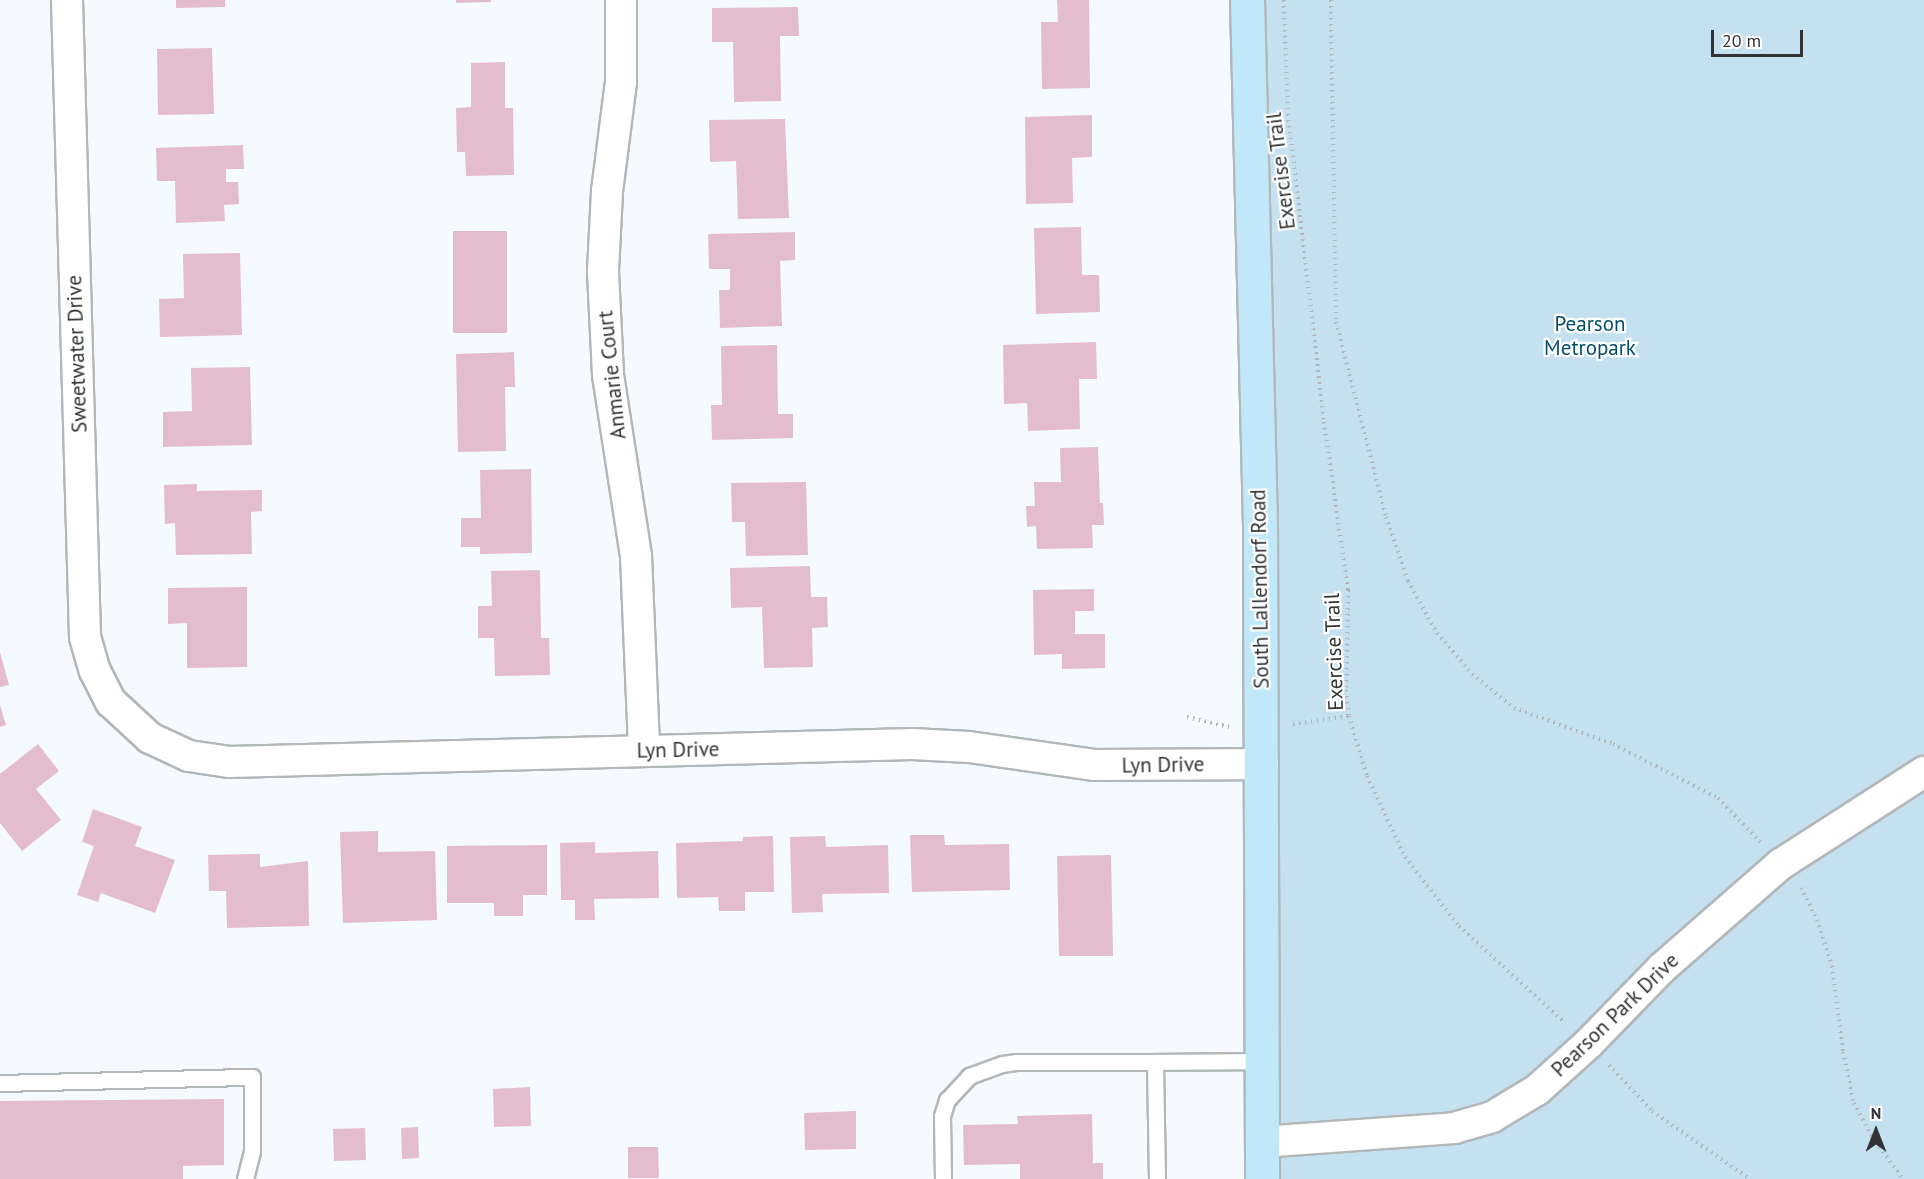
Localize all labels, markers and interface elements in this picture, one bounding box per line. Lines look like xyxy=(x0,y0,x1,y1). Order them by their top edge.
scale bar xyxy=(1714,18,1806,56)
text: 20 m xyxy=(1722,29,1761,52)
street label: Exercise Trail xyxy=(1261,111,1301,231)
street label: Sweetwater Drive xyxy=(62,275,92,433)
street label: Anmarie Court xyxy=(593,310,631,440)
park label: Pearson Metropark xyxy=(1544,311,1636,361)
street label: South Lallendorf Road xyxy=(1246,489,1274,689)
street label: Exercise Trail xyxy=(1319,592,1349,712)
street label: Lyn Drive xyxy=(636,737,720,763)
street label: Lyn Drive xyxy=(1121,752,1205,778)
street label: Pearson Park Drive xyxy=(1546,948,1684,1082)
north arrow xyxy=(1846,1101,1906,1161)
text: N xyxy=(1871,1103,1881,1123)

